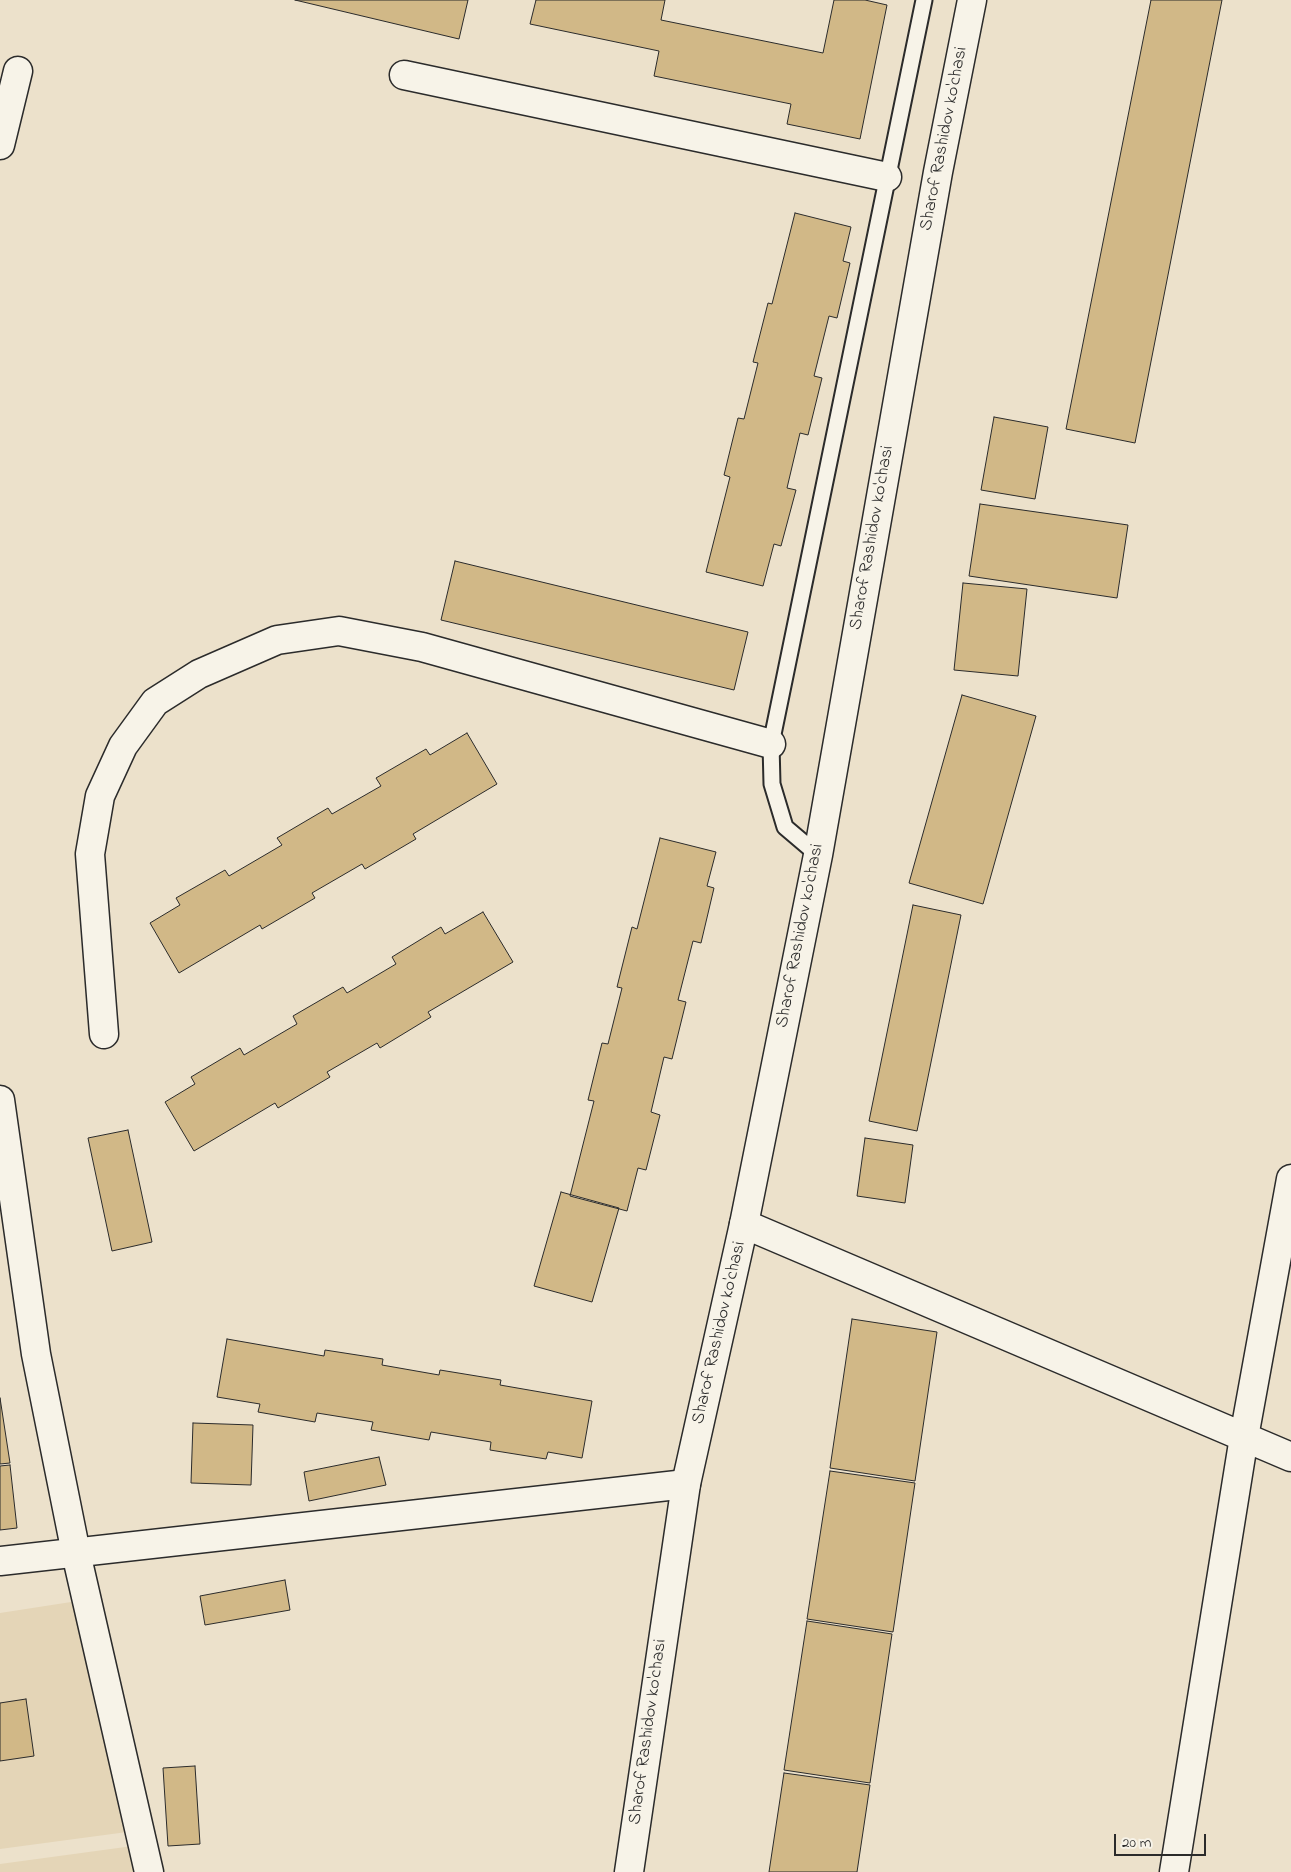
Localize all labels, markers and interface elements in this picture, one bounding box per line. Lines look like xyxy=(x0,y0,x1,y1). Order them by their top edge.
street label: Sharof Rashidov ko'chasi xyxy=(917,45,973,233)
street label: Sharof Rashidov ko'chasi xyxy=(846,444,900,632)
street label: Sharof Rashidov ko'chasi xyxy=(773,842,829,1030)
street label: Sharof Rashidov ko'chasi xyxy=(688,1239,752,1427)
street label: Sharof Rashidov ko'chasi xyxy=(625,1638,673,1826)
scale bar xyxy=(1116,1824,1208,1856)
text: 20 m xyxy=(1122,1832,1151,1854)

